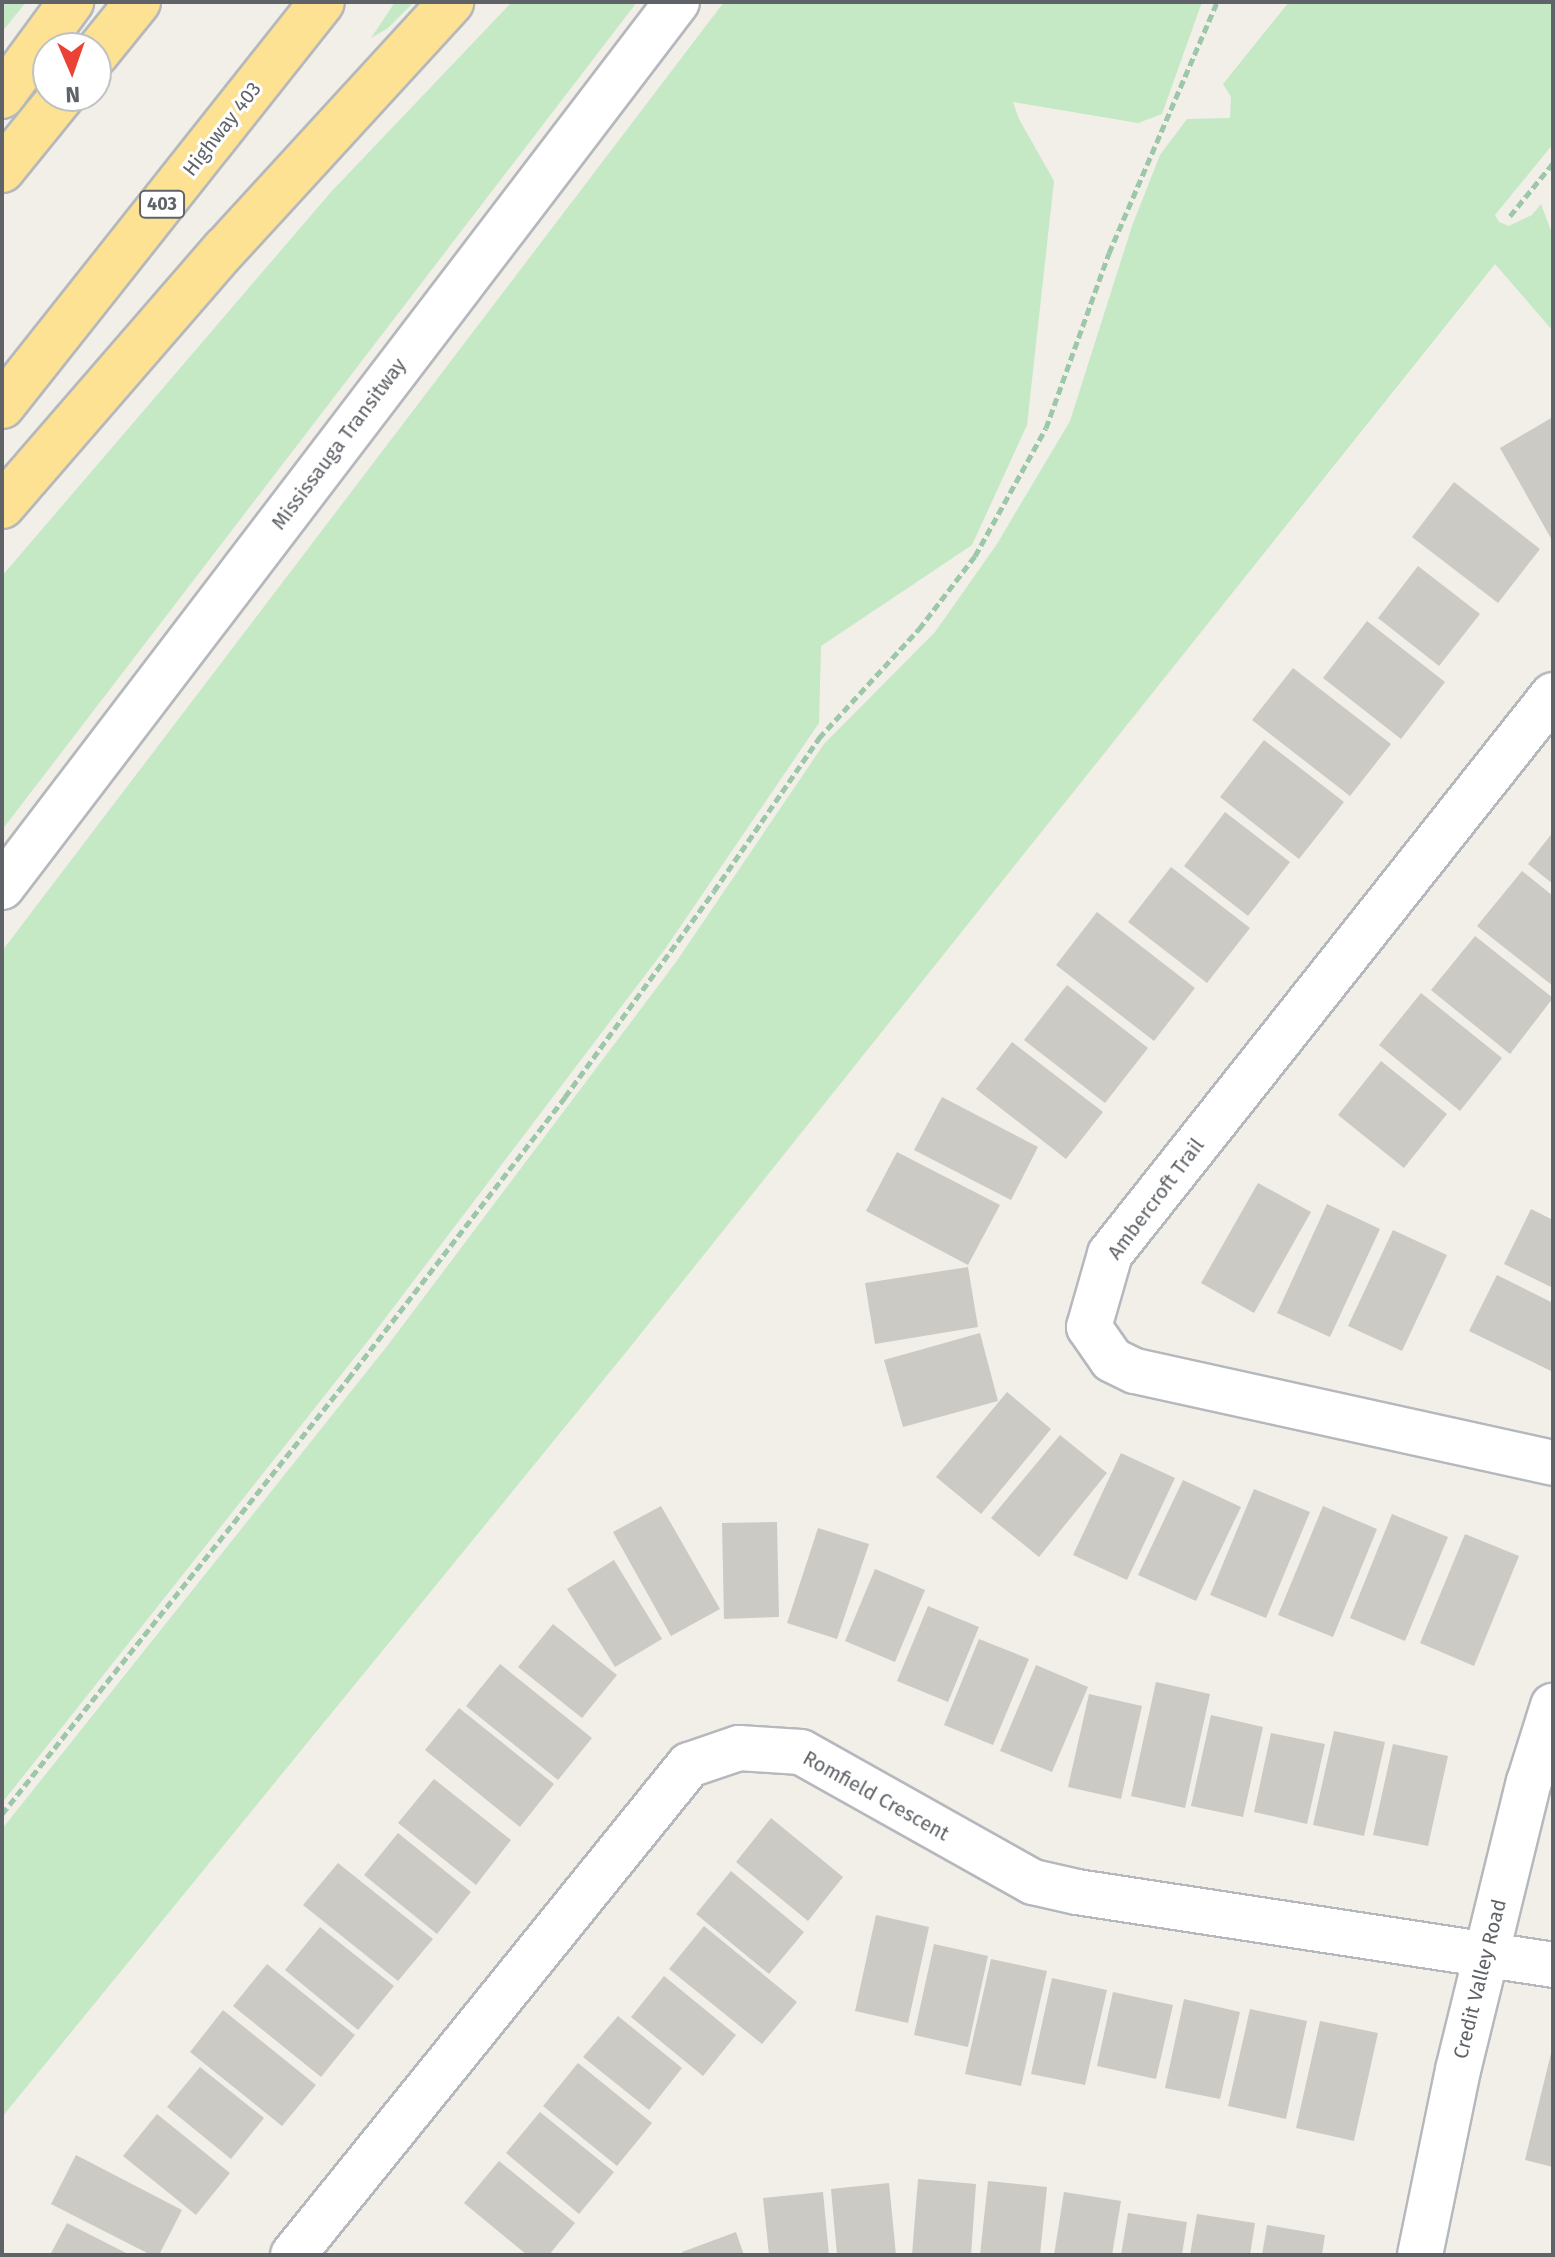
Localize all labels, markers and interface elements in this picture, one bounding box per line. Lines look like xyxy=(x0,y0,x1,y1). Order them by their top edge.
north arrow xyxy=(32,32,112,112)
street label: Highway 403 xyxy=(178,77,266,181)
text: N xyxy=(65,81,81,108)
road number: 403 xyxy=(138,190,186,218)
street label: Mississauga Transitway xyxy=(267,354,411,534)
street label: Ambercroft Trail xyxy=(1103,1134,1209,1264)
street label: Romfield Crescent xyxy=(799,1746,953,1846)
street label: Credit Valley Road xyxy=(1449,1897,1511,2061)

